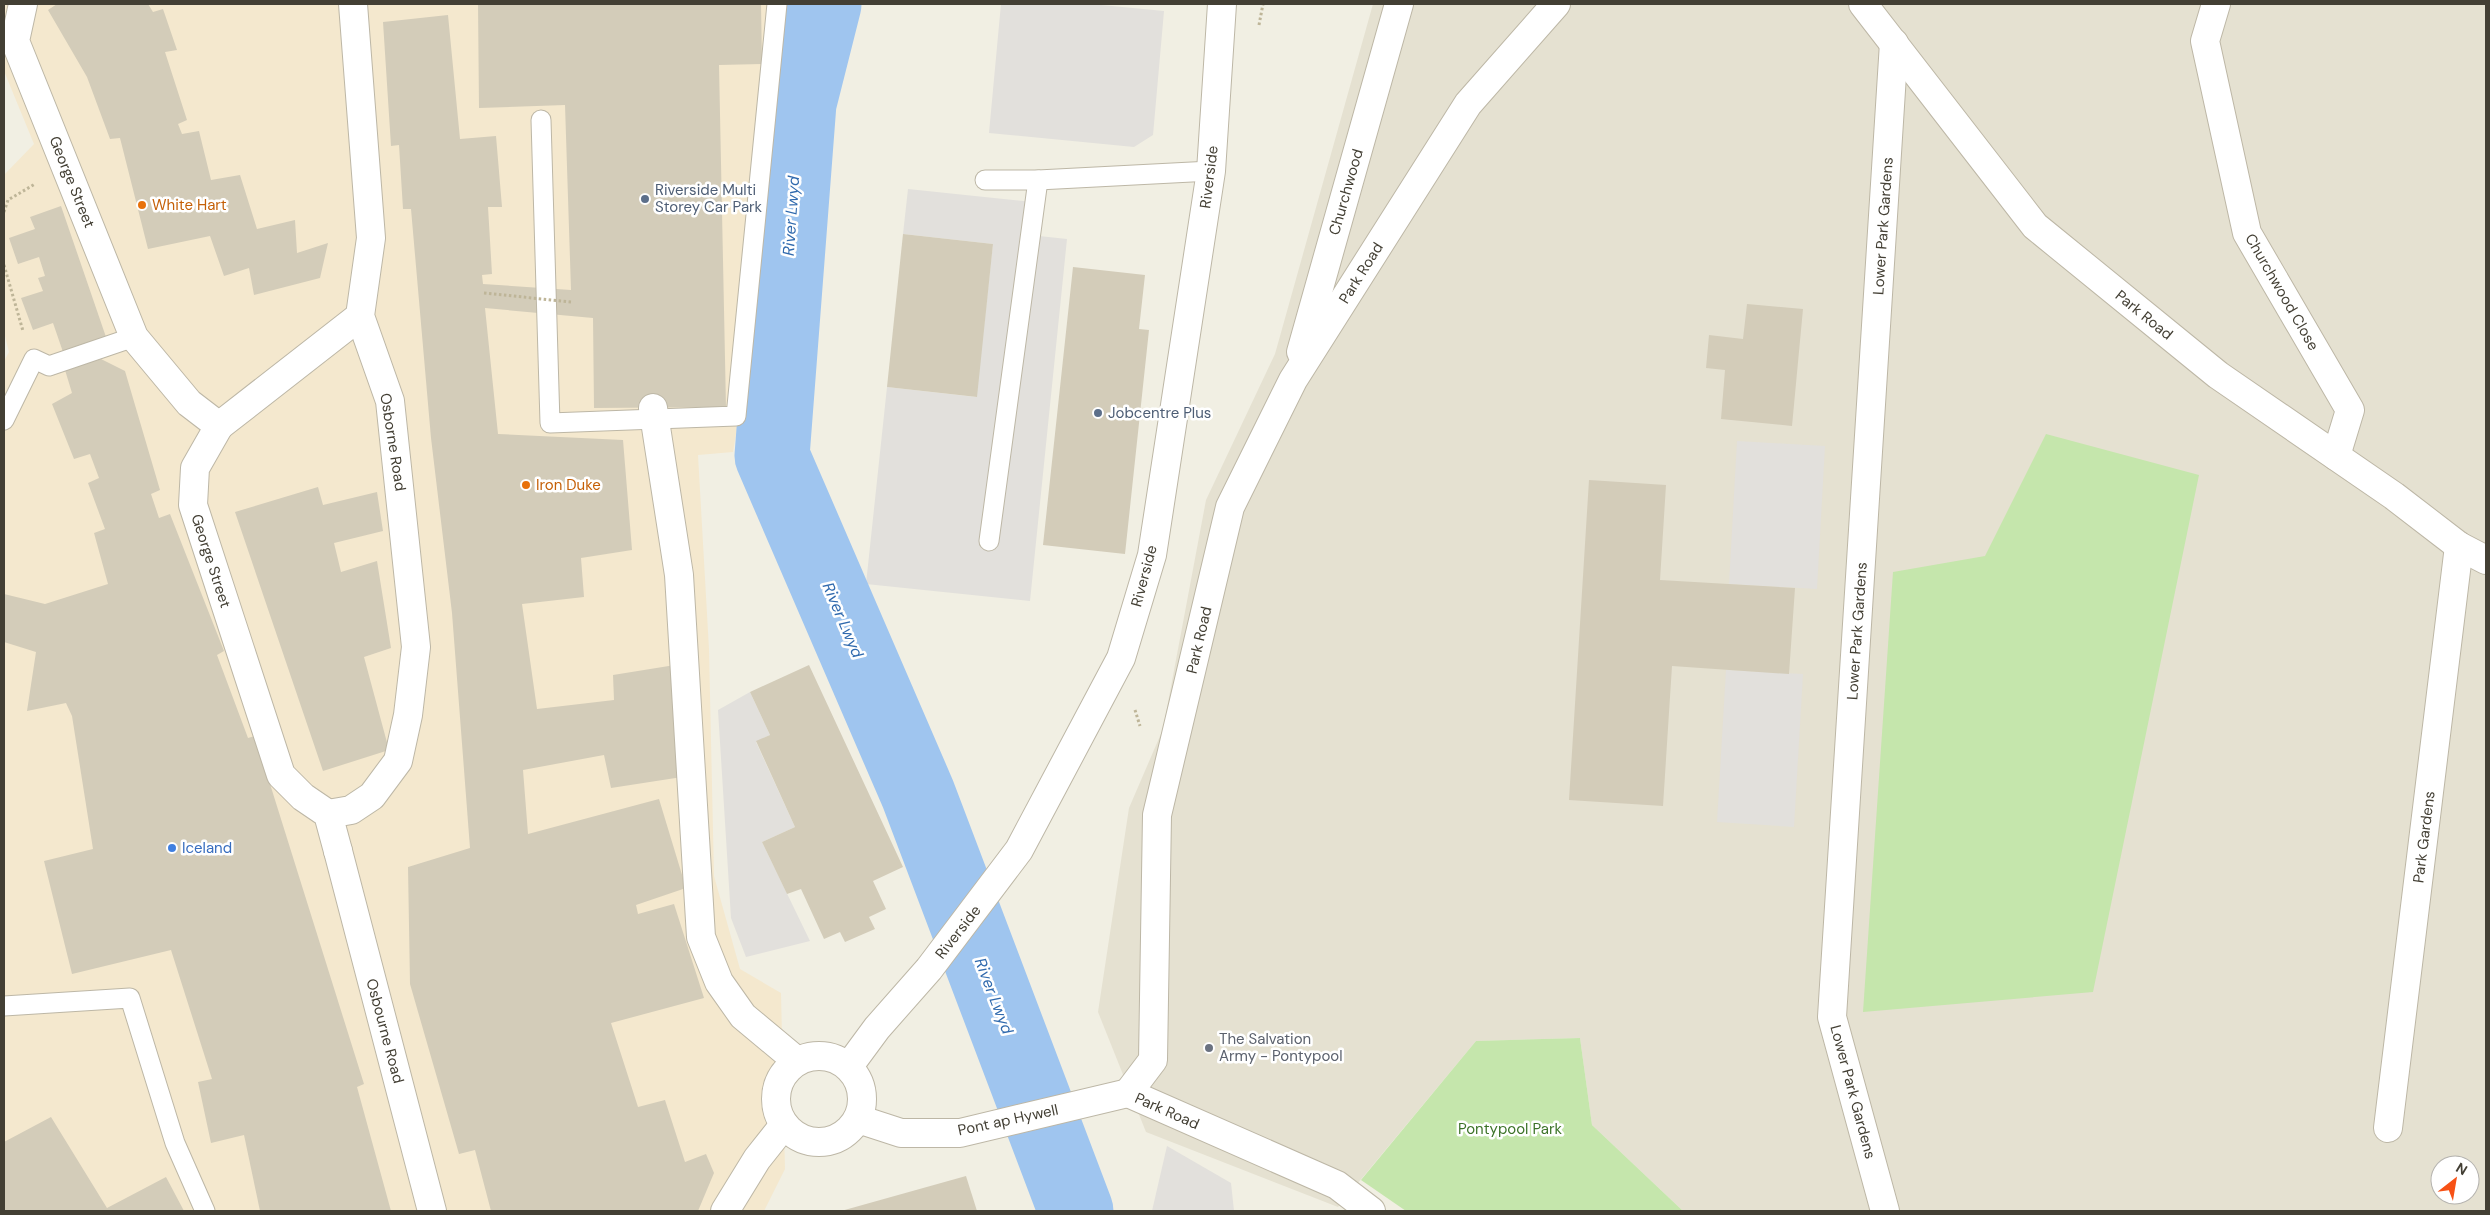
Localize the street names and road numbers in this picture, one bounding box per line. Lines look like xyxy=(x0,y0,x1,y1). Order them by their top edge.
street label: George Street xyxy=(45,133,100,231)
street label: Riverside xyxy=(1195,144,1223,210)
street label: Churchwood xyxy=(1324,147,1368,237)
street label: Lower Park Gardens xyxy=(1868,157,1898,295)
street label: Churchwood Close xyxy=(2240,230,2324,354)
street label: Park Road xyxy=(1334,239,1388,307)
street label: Park Road xyxy=(2111,286,2177,344)
street label: Osborne Road xyxy=(375,392,411,492)
street label: George Street xyxy=(186,512,236,610)
street label: Riverside xyxy=(1126,543,1162,609)
street label: Lower Park Gardens xyxy=(1842,562,1872,700)
street label: Park Road xyxy=(1182,604,1216,676)
street label: Park Gardens xyxy=(2408,790,2440,884)
street label: Riverside xyxy=(931,901,985,963)
street label: Osbourne Road xyxy=(361,976,409,1086)
street label: Lower Park Gardens xyxy=(1825,1023,1881,1161)
street label: Park Road xyxy=(1132,1088,1202,1134)
street label: Pont ap Hywell xyxy=(956,1100,1060,1140)

